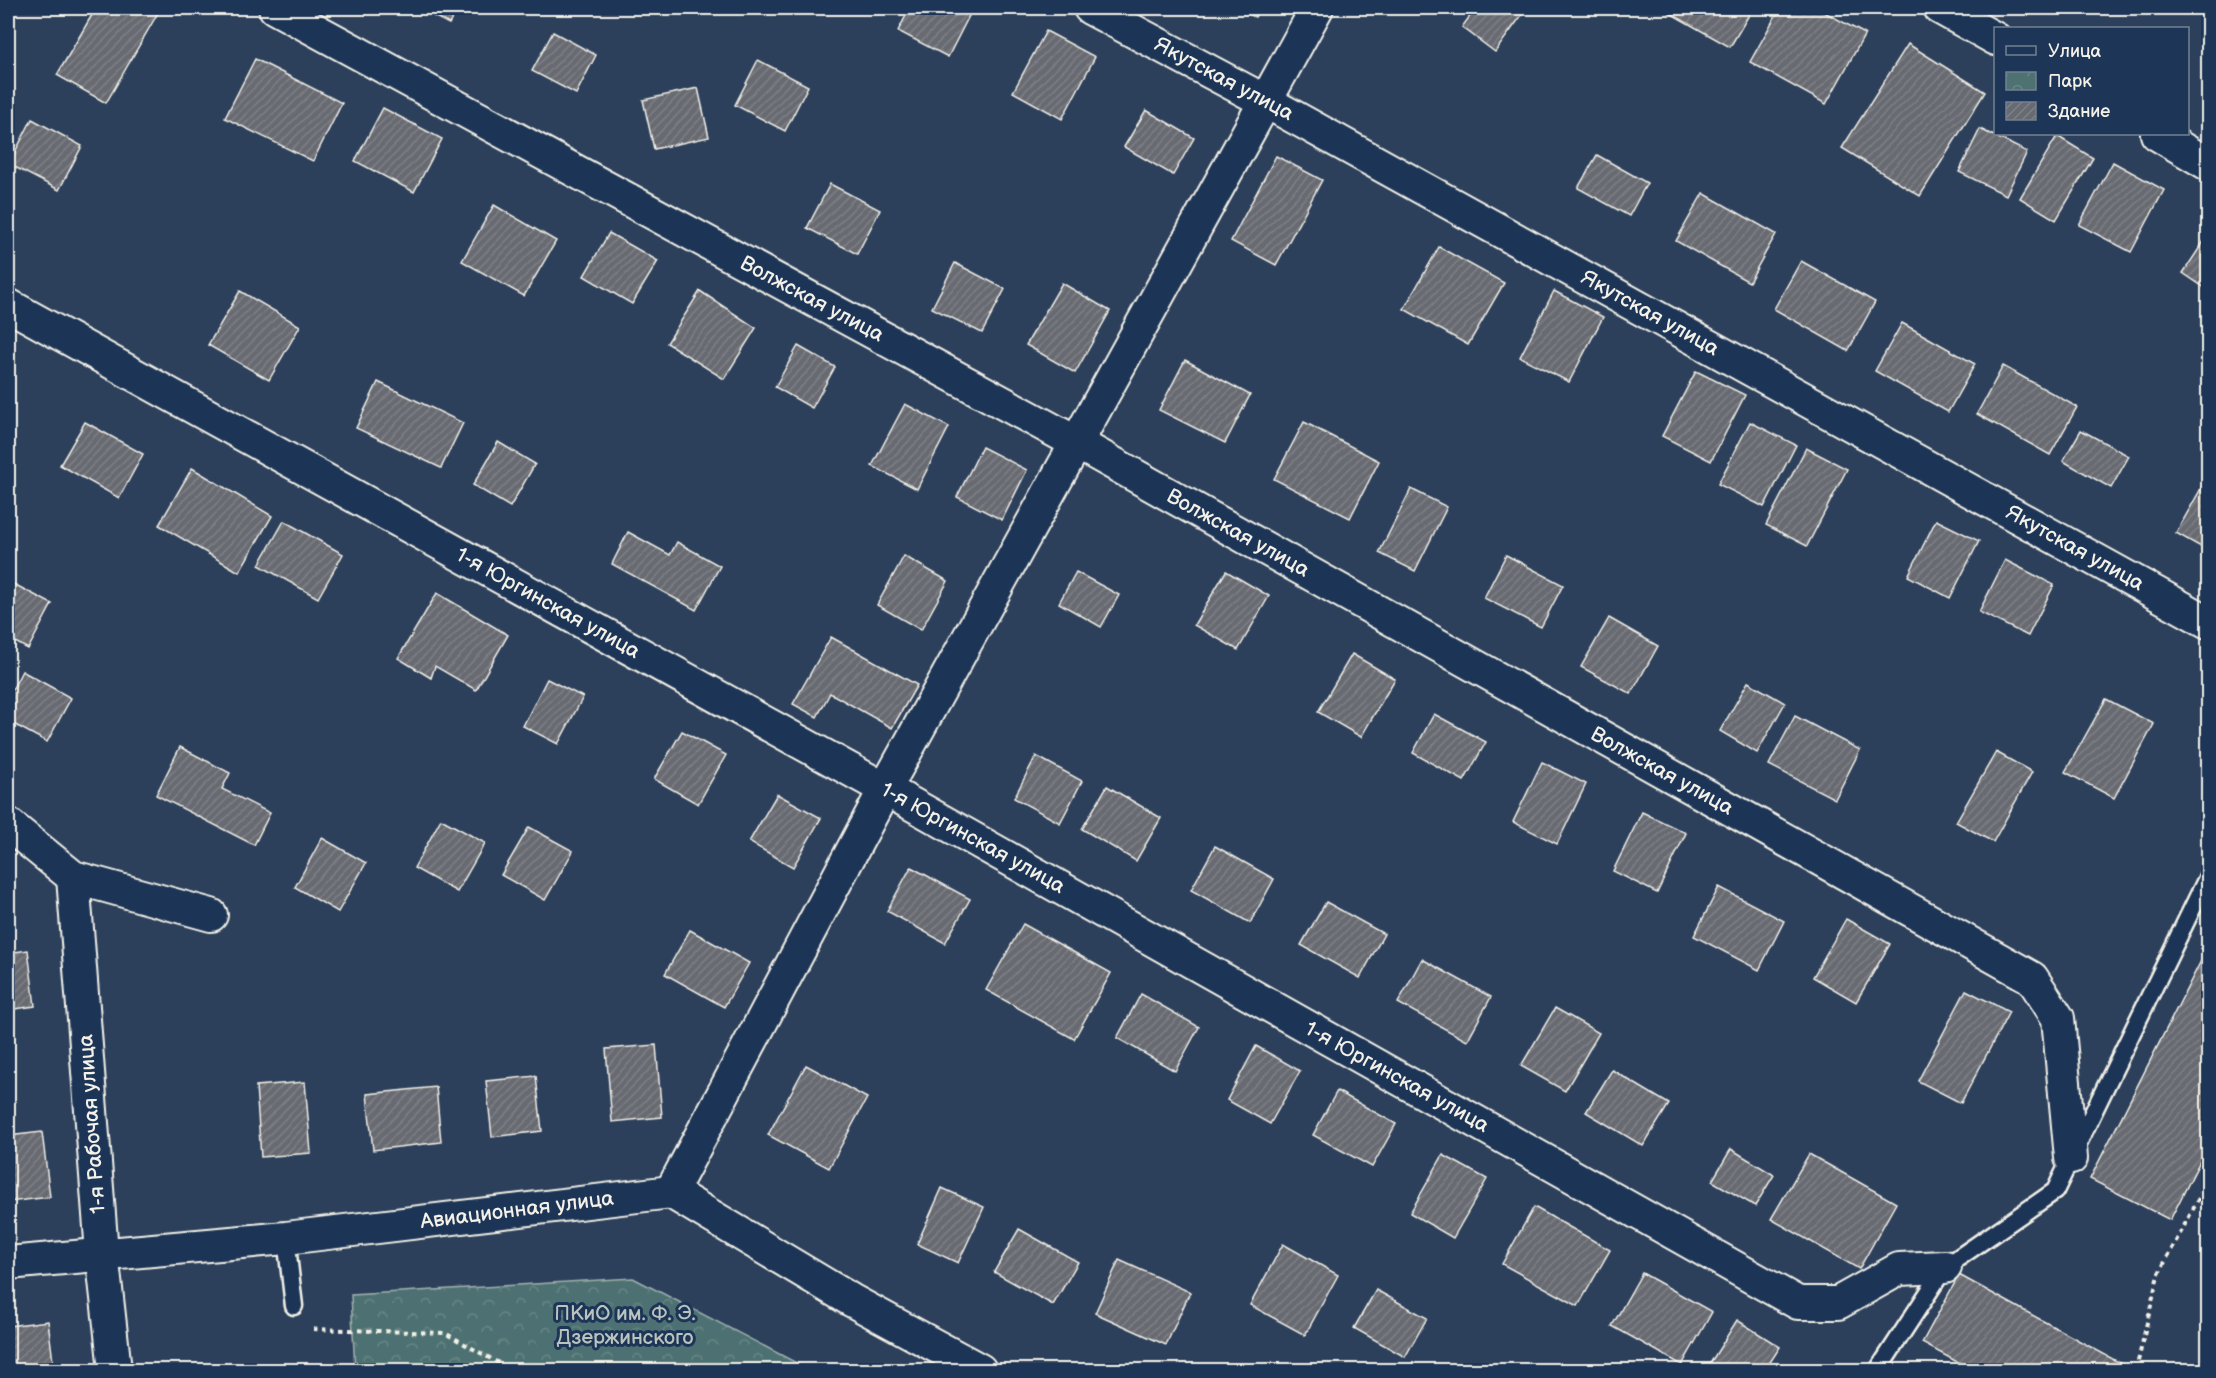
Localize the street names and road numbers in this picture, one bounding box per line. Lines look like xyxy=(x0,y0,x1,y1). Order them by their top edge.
street label: Якутская улица xyxy=(1150,32,1298,126)
street label: Волжская улица xyxy=(736,251,889,348)
street label: Якутская улица xyxy=(1577,265,1724,362)
street label: Волжская улица xyxy=(1162,483,1314,583)
street label: Якутская улица xyxy=(2002,500,2149,597)
street label: 1-я Юргинская улица xyxy=(452,542,645,664)
street label: Волжская улица xyxy=(1586,721,1738,821)
street label: 1-я Юргинская улица xyxy=(877,777,1070,899)
street label: 1-я Юргинская улица xyxy=(1301,1016,1494,1138)
street label: 1-я Рабочая улица xyxy=(73,1033,111,1215)
street label: Авиационная улица xyxy=(418,1186,616,1234)

